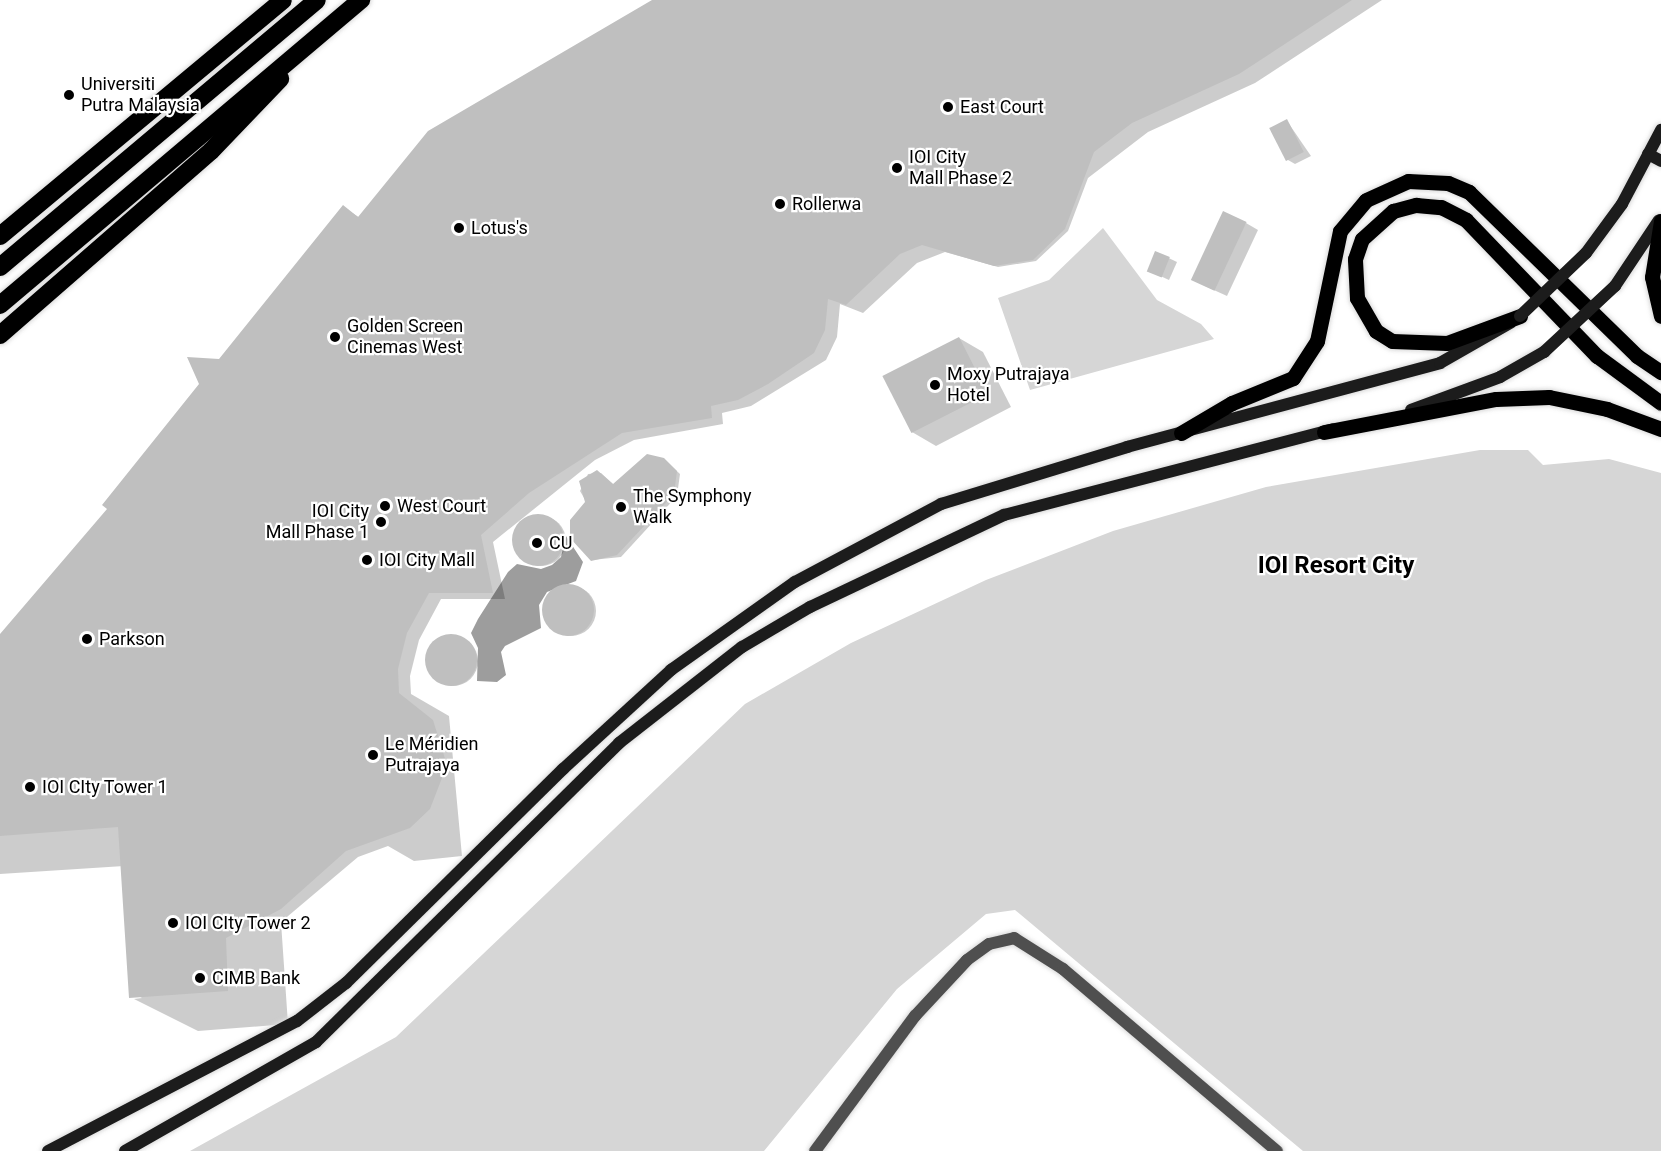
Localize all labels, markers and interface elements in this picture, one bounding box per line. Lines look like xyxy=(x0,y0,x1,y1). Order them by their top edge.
place label: Universiti Putra Malaysia xyxy=(81,74,200,116)
marker: Universiti Putra Malaysia xyxy=(62,88,76,102)
place label: East Court xyxy=(960,96,1044,118)
marker: East Court xyxy=(941,100,955,114)
place label: IOI City Mall Phase 2 xyxy=(909,147,1012,190)
marker: IOI City Mall Phase 2 xyxy=(890,161,904,175)
place label: Rollerwa xyxy=(792,193,861,215)
marker: Rollerwa xyxy=(773,197,787,211)
place label: Lotus's xyxy=(471,217,528,239)
marker: Lotus's xyxy=(452,221,466,235)
place label: Golden Screen Cinemas West xyxy=(347,316,463,358)
marker: Golden Screen Cinemas West xyxy=(328,330,342,344)
place label: Moxy Putrajaya Hotel xyxy=(947,364,1070,406)
marker: Moxy Putrajaya Hotel xyxy=(928,378,942,392)
place label: The Symphony Walk xyxy=(633,486,751,528)
place label: West Court xyxy=(397,495,486,517)
marker: West Court xyxy=(378,499,392,513)
marker: The Symphony Walk xyxy=(614,500,628,514)
place label: IOI City Mall Phase 1 xyxy=(266,501,369,544)
marker: IOI City Mall Phase 1 xyxy=(374,515,388,529)
place label: CU xyxy=(549,532,572,554)
marker: CU xyxy=(530,536,544,550)
place label: IOI City Mall xyxy=(379,549,475,571)
district label: IOI Resort City xyxy=(1258,552,1414,580)
marker: IOI City Mall xyxy=(360,553,374,567)
place label: Parkson xyxy=(99,628,165,650)
marker: Parkson xyxy=(80,632,94,646)
place label: Le Méridien Putrajaya xyxy=(385,734,478,777)
marker: Le Méridien Putrajaya xyxy=(366,748,380,762)
place label: IOI CIty Tower 1 xyxy=(42,776,168,798)
marker: IOI CIty Tower 1 xyxy=(23,780,37,794)
place label: IOI CIty Tower 2 xyxy=(185,912,311,934)
marker: IOI CIty Tower 2 xyxy=(166,916,180,930)
place label: CIMB Bank xyxy=(212,967,300,989)
marker: CIMB Bank xyxy=(193,971,207,985)

